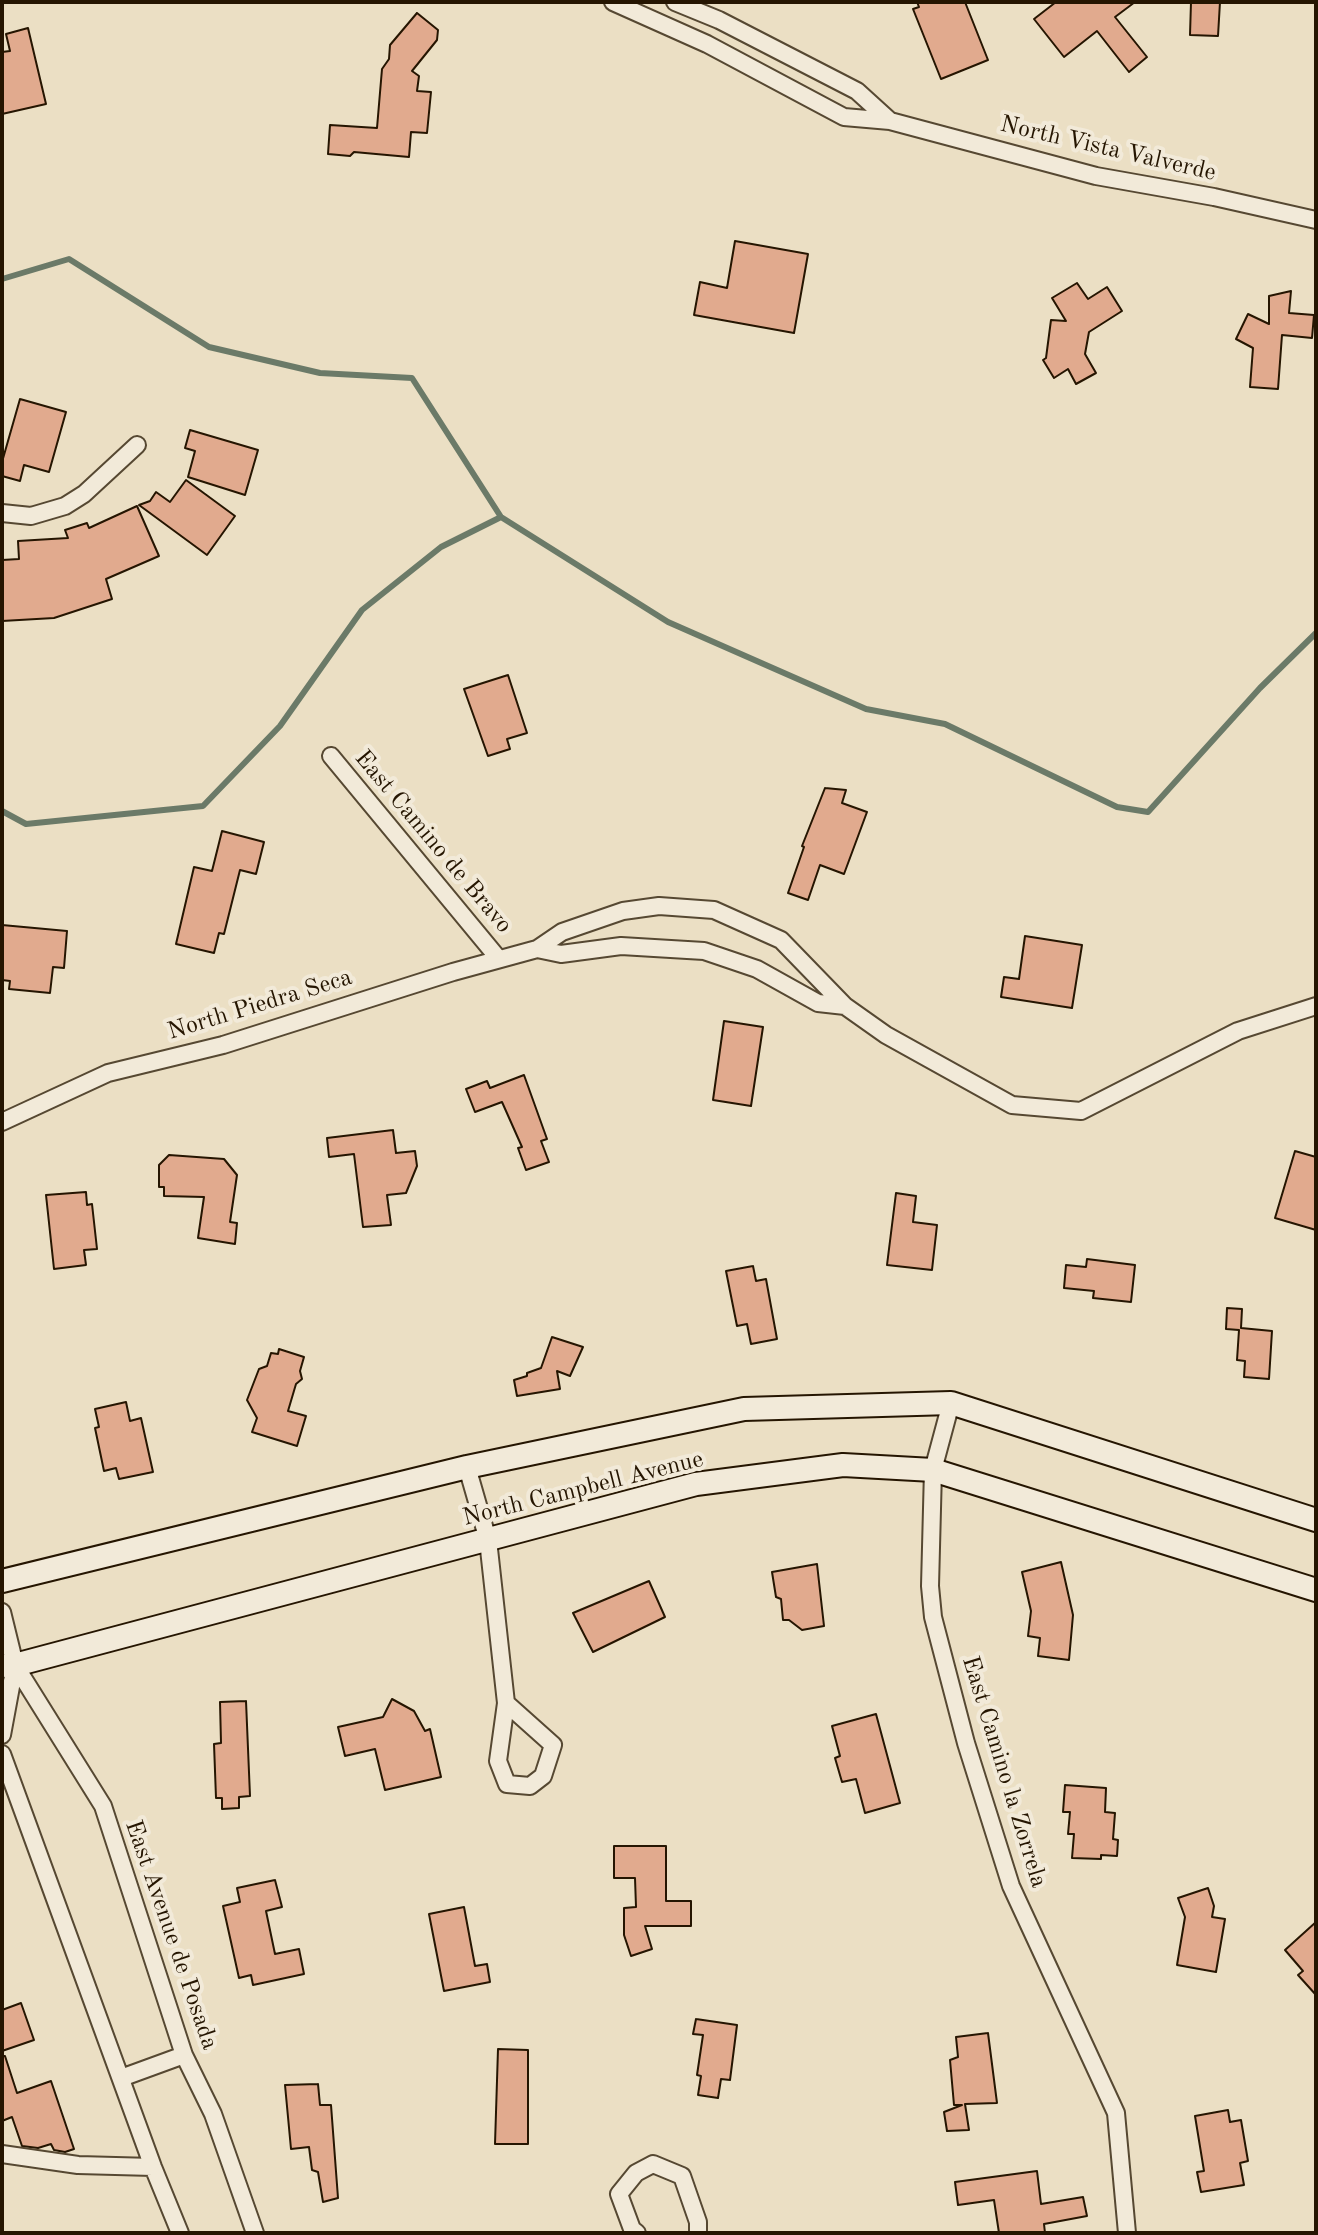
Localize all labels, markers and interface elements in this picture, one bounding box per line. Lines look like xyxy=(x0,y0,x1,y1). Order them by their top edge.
street label: North Vista Valverde xyxy=(997,110,1219,188)
street label: East Camino de Bravo xyxy=(348,745,518,939)
street label: North Piedra Seca xyxy=(164,963,356,1047)
street label: North Campbell Avenue xyxy=(460,1445,706,1533)
street label: East Camino la Zorrela xyxy=(955,1653,1053,1891)
street label: East Avenue de Posada xyxy=(118,1816,224,2054)

